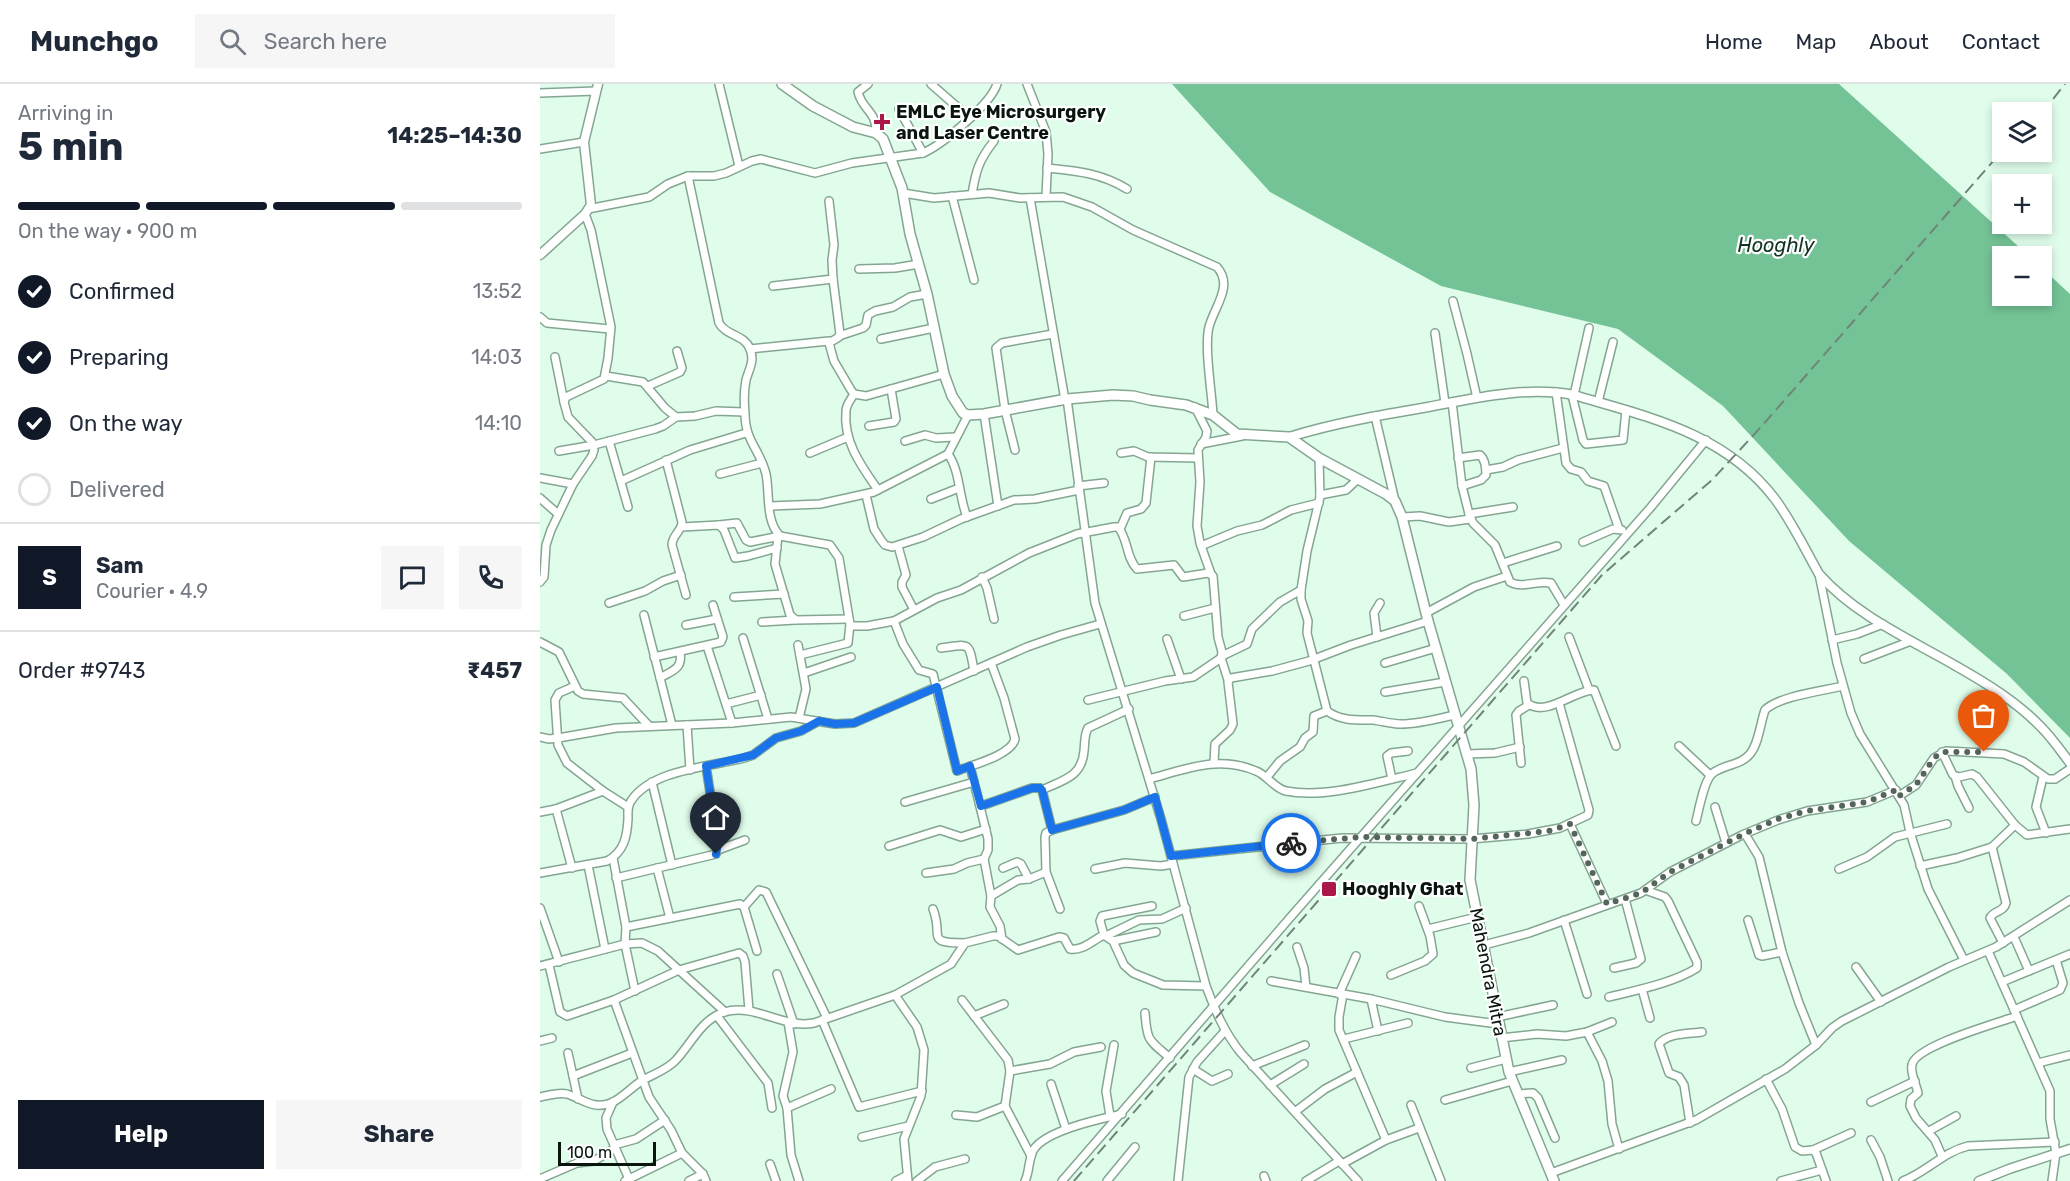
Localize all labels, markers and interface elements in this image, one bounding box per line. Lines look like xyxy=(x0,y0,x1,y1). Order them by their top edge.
search box xyxy=(195,14,615,68)
text: Munchgo xyxy=(30,25,159,58)
icon: search xyxy=(216,25,249,58)
text: Search here xyxy=(264,28,387,55)
text: Home xyxy=(1705,29,1762,54)
text: Map xyxy=(1795,29,1836,54)
text: About xyxy=(1869,29,1929,54)
text: Contact xyxy=(1962,29,2040,54)
text: Arriving in xyxy=(18,101,113,125)
place label: EMLC Eye Microsurgery and Laser Centre xyxy=(896,101,1106,144)
map controls xyxy=(1992,102,2052,306)
button: layers xyxy=(1992,102,2052,162)
marker: EMLC Eye Microsurgery and Laser Centre xyxy=(873,113,891,131)
text: 14:25–14:30 xyxy=(387,122,522,149)
text: 5 min xyxy=(18,124,123,170)
button: + xyxy=(1992,174,2052,234)
text: On the way · 900 m xyxy=(18,219,197,243)
water label: Hooghly xyxy=(1737,233,1816,257)
button: − xyxy=(1992,246,2052,306)
icon: check xyxy=(18,275,51,308)
text: Confirmed xyxy=(69,278,175,305)
text: 13:52 xyxy=(473,279,522,303)
icon: check xyxy=(18,341,51,374)
text: Preparing xyxy=(69,344,169,371)
text: 14:03 xyxy=(471,345,522,369)
icon: check xyxy=(18,407,51,440)
text: On the way xyxy=(69,410,183,437)
text: 14:10 xyxy=(475,411,522,435)
text: Delivered xyxy=(69,476,165,503)
button: chat xyxy=(381,546,444,609)
button: phone xyxy=(459,546,522,609)
text: Sam xyxy=(96,552,144,579)
text: S xyxy=(42,564,57,591)
text: Courier · 4.9 xyxy=(96,579,208,603)
text: Order #9743 xyxy=(18,657,145,684)
text: ₹457 xyxy=(467,657,522,684)
pin xyxy=(1958,690,2009,752)
icon: bag xyxy=(1967,699,2000,732)
pin xyxy=(690,792,741,854)
icon: home xyxy=(699,801,732,834)
courier xyxy=(1261,813,1321,873)
icon: bike xyxy=(1275,827,1308,860)
place label: Hooghly Ghat xyxy=(1342,878,1463,900)
marker: Hooghly Ghat xyxy=(1320,880,1338,898)
street label: Mahendra Mitra xyxy=(1465,906,1511,1038)
button: Help xyxy=(18,1100,264,1169)
button: Share xyxy=(276,1100,522,1169)
scale bar xyxy=(558,1139,656,1166)
text: 100 m xyxy=(567,1143,612,1162)

